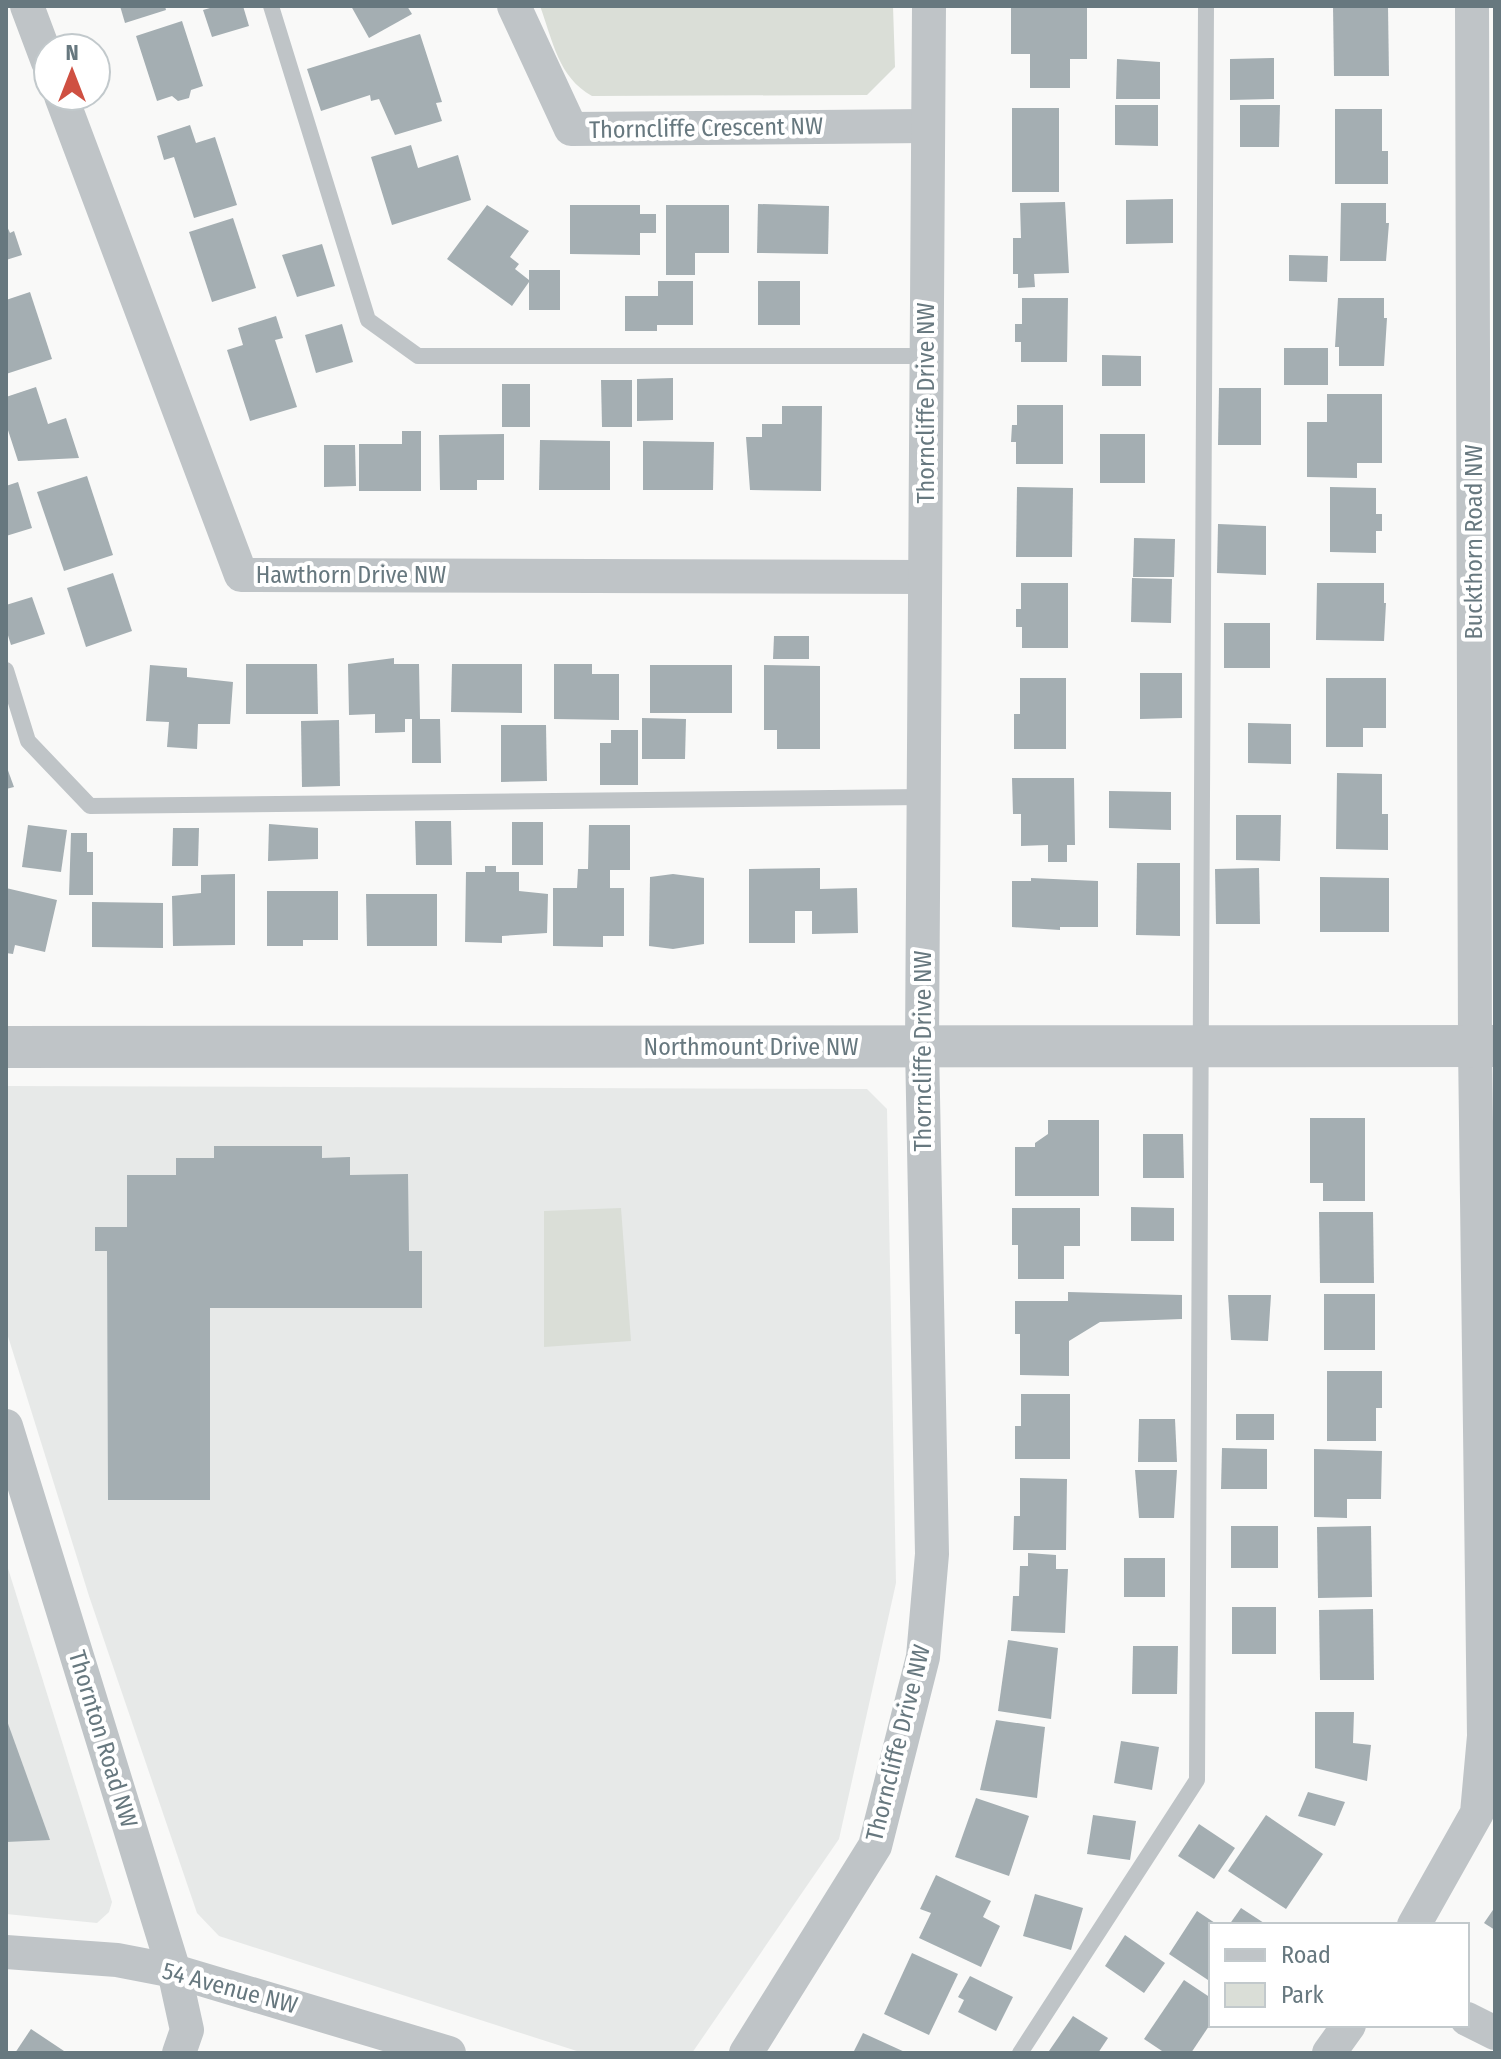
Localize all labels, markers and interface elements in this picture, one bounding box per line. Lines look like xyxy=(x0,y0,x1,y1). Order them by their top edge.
north arrow xyxy=(32,32,112,112)
text: N xyxy=(65,39,79,66)
street label: Thorncliffe Crescent NW xyxy=(589,112,823,144)
street label: Thorncliffe Drive NW xyxy=(912,302,940,504)
street label: Buckthorn Road NW xyxy=(1460,445,1488,639)
street label: Hawthorn Drive NW xyxy=(256,561,446,589)
street label: Thorncliffe Drive NW xyxy=(909,950,937,1152)
street label: Northmount Drive NW xyxy=(644,1033,858,1061)
street label: Thorncliffe Drive NW xyxy=(860,1642,936,1844)
street label: Thornton Road NW xyxy=(63,1647,143,1831)
legend xyxy=(1209,1923,1469,2027)
text: Road xyxy=(1281,1941,1331,1969)
street label: 54 Avenue NW xyxy=(159,1957,301,2019)
text: Park xyxy=(1281,1981,1324,2009)

